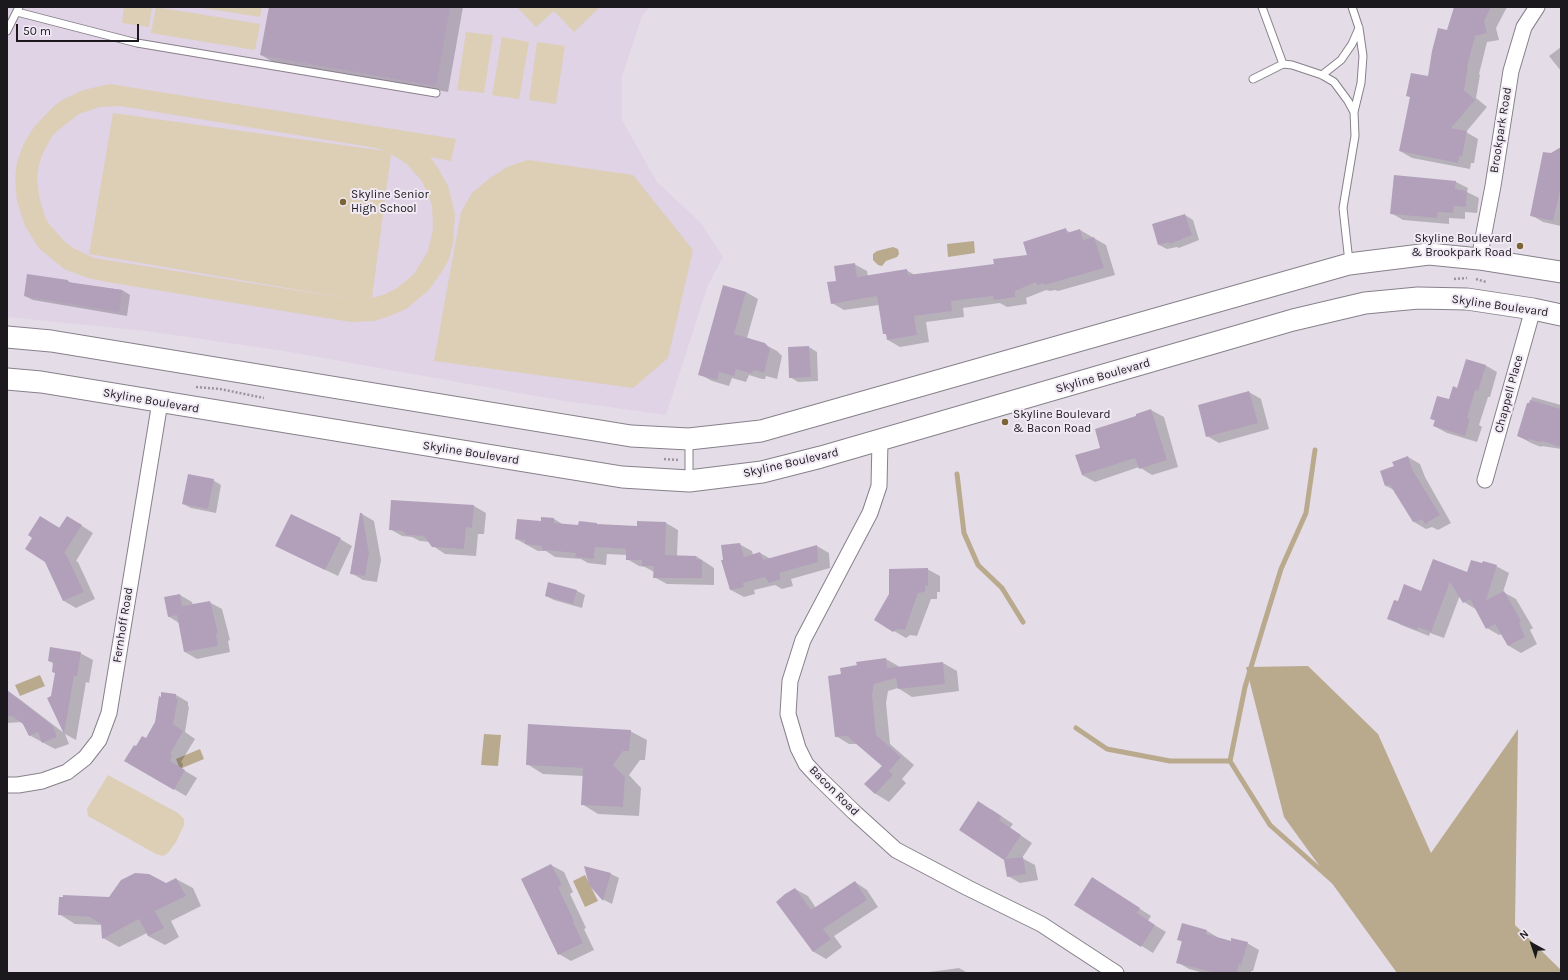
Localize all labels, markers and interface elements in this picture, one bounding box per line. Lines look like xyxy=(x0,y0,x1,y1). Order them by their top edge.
scale bar xyxy=(18,16,141,42)
text: 50 m xyxy=(23,24,51,38)
street label: Brookpark Road xyxy=(1487,86,1515,174)
place label: Skyline Senior High School xyxy=(351,188,429,216)
marker: Skyline Senior High School xyxy=(338,197,348,207)
place label: Skyline Boulevard & Brookpark Road xyxy=(1411,232,1512,260)
marker: Skyline Boulevard & Brookpark Road xyxy=(1515,241,1525,251)
street label: Skyline Boulevard xyxy=(1451,292,1549,320)
street label: Chappell Place xyxy=(1492,354,1526,434)
street label: Skyline Boulevard xyxy=(1054,356,1152,396)
street label: Skyline Boulevard xyxy=(102,385,200,417)
place label: Skyline Boulevard & Bacon Road xyxy=(1013,408,1110,436)
marker: Skyline Boulevard & Bacon Road xyxy=(1000,417,1010,427)
street label: Skyline Boulevard xyxy=(422,438,520,468)
street label: Skyline Boulevard xyxy=(742,445,840,481)
street label: Fernhoff Road xyxy=(110,586,136,664)
street label: Bacon Road xyxy=(806,763,862,819)
north arrow xyxy=(1512,924,1552,964)
text: N xyxy=(1517,927,1531,942)

